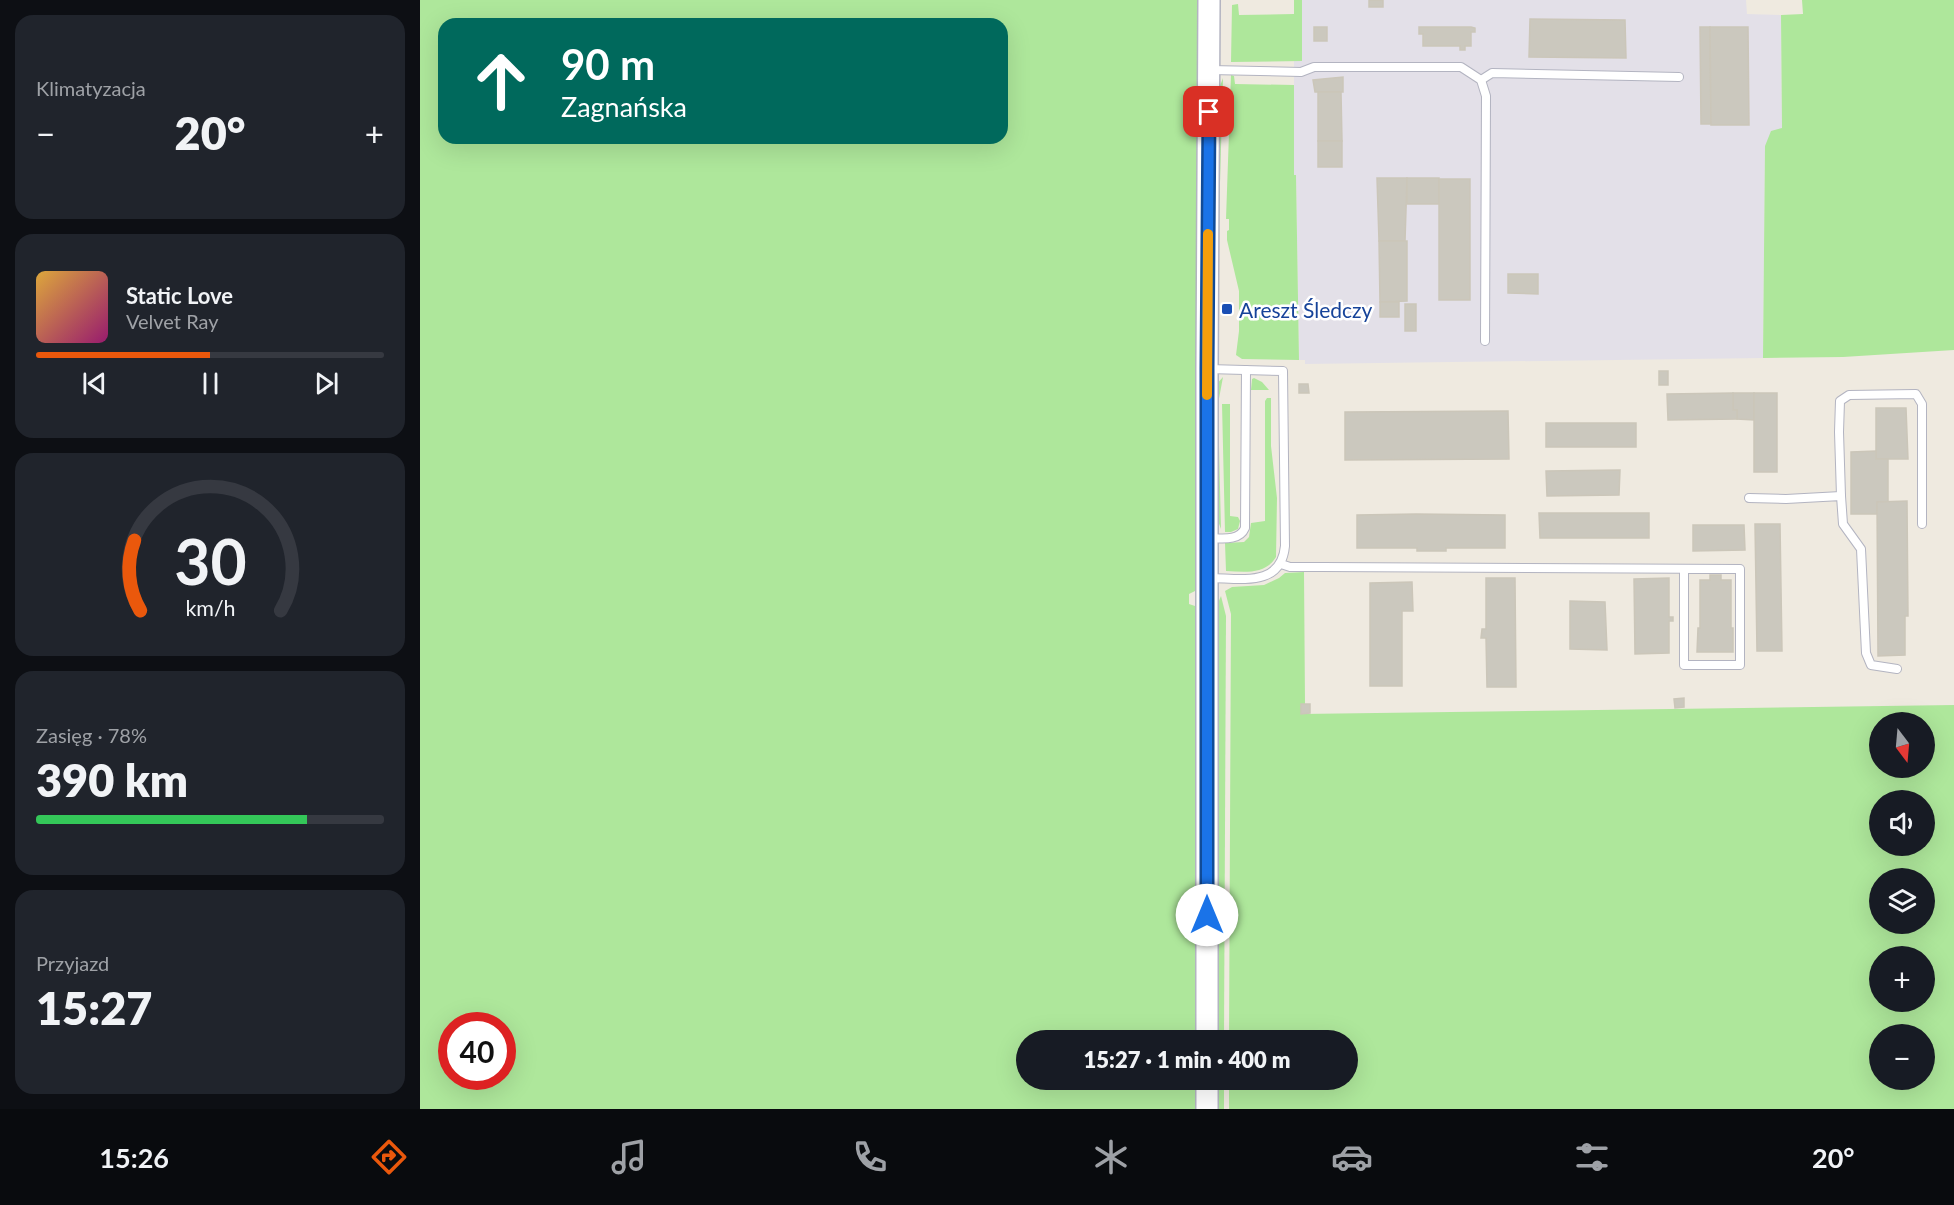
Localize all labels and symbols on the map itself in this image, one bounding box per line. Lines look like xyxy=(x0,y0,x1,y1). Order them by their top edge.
pin xyxy=(1183,86,1234,137)
place label: Areszt Śledczy xyxy=(1239,297,1373,322)
marker: Areszt Śledczy xyxy=(1220,302,1234,316)
north arrow xyxy=(1869,712,1935,778)
position arrow xyxy=(1175,883,1239,947)
speed limit sign: 40 xyxy=(438,1012,516,1090)

